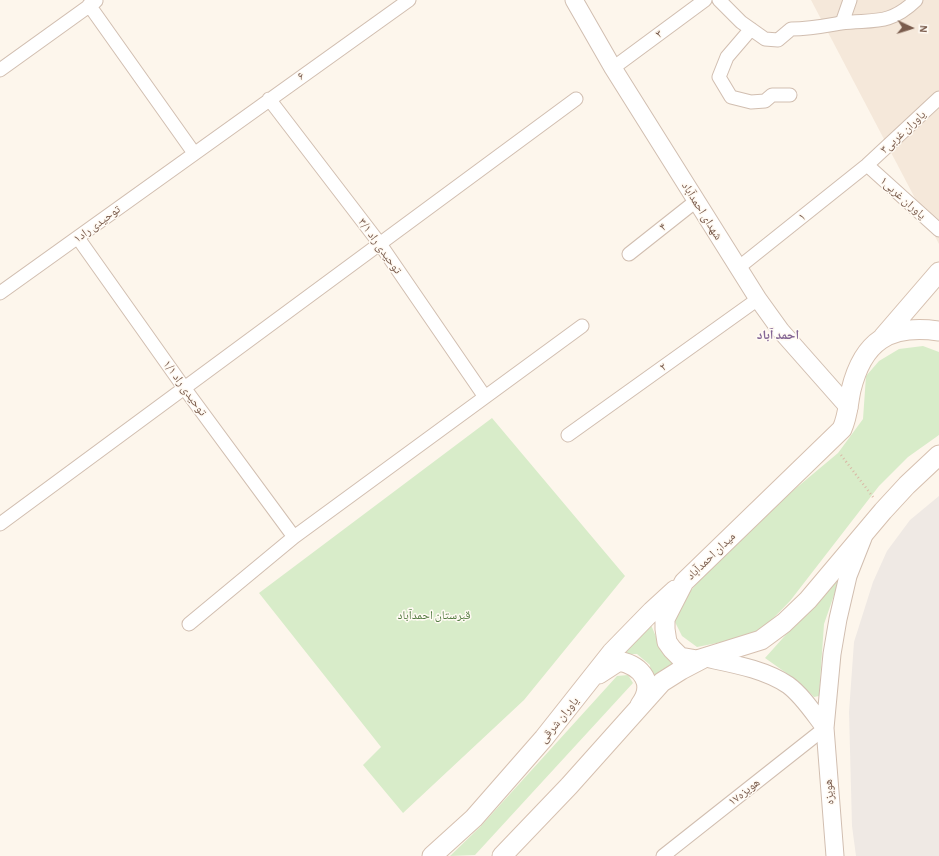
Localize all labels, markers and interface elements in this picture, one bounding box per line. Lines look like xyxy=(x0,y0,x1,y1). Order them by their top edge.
north arrow xyxy=(891,8,931,48)
text: N xyxy=(918,25,929,33)
street label: ۳ xyxy=(653,27,665,41)
street label: ۶ xyxy=(295,69,307,83)
street label: یاوران غربی۳ xyxy=(877,107,929,157)
street label: یاوران غربی۱ xyxy=(877,174,929,222)
street label: شهدای احمدآباد xyxy=(678,179,726,243)
street label: توحیدی راد۱ xyxy=(71,202,123,246)
street label: ۱ xyxy=(795,210,809,224)
street label: ۳/۱ توحیدی راد xyxy=(355,215,405,277)
street label: ۴ xyxy=(656,220,670,234)
district label: احمد آباد xyxy=(757,327,799,343)
street label: ۱/۱ توحیدی راد xyxy=(160,357,210,419)
street label: ۲ xyxy=(657,360,669,374)
street label: میدان احمدآباد xyxy=(683,529,739,583)
park label: قبرستان احمدآباد xyxy=(398,608,470,622)
street label: یاوران شرقی xyxy=(536,694,582,746)
street label: هویزه۱۷ xyxy=(725,775,763,809)
street label: هویزه xyxy=(821,779,837,805)

